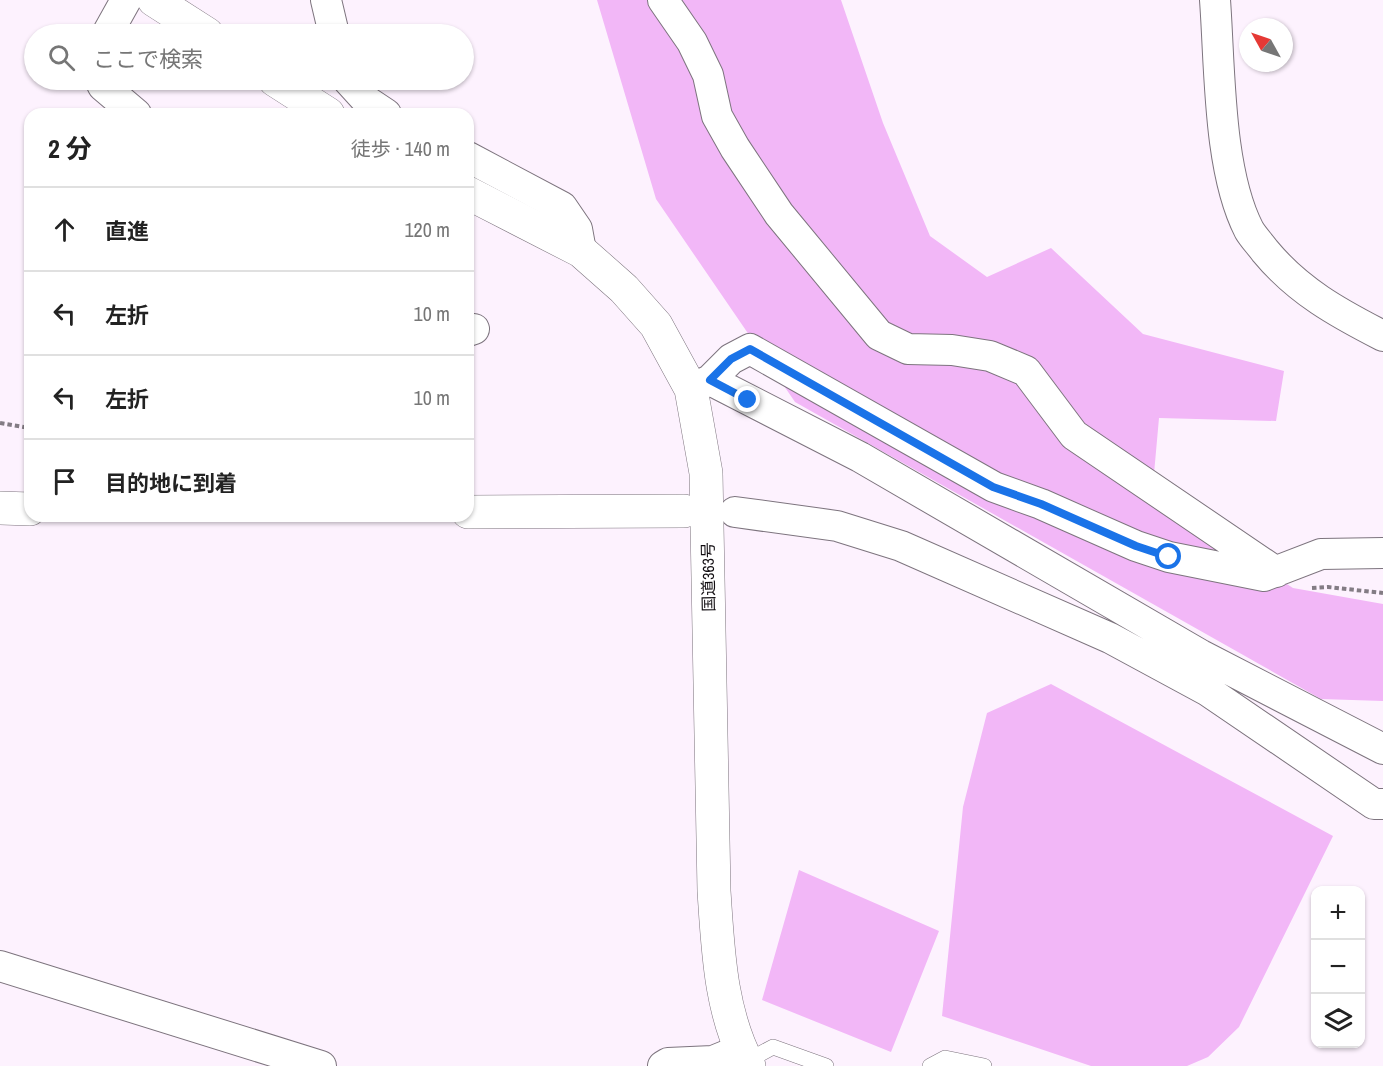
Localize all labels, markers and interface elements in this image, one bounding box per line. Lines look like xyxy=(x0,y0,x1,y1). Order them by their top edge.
north arrow xyxy=(1239,18,1293,72)
search box xyxy=(24,24,474,90)
icon: search xyxy=(45,41,78,74)
text: ここで検索 xyxy=(93,44,203,74)
text: 2 分 xyxy=(48,131,92,166)
text: 徒歩 · 140 m xyxy=(351,135,450,162)
icon: ahead xyxy=(48,213,81,246)
text: 直進 xyxy=(105,216,149,246)
text: 120 m xyxy=(404,216,450,243)
icon: left xyxy=(48,297,81,330)
text: 左折 xyxy=(105,300,149,330)
text: 10 m xyxy=(414,300,450,327)
icon: left xyxy=(48,381,81,414)
text: 左折 xyxy=(105,384,149,414)
text: 10 m xyxy=(414,384,450,411)
route end xyxy=(734,386,760,412)
icon: arrive xyxy=(48,465,81,498)
text: 目的地に到着 xyxy=(105,468,237,498)
street label: 国道363号 xyxy=(696,542,720,612)
route start xyxy=(1155,543,1181,569)
map controls xyxy=(1311,886,1365,1048)
button: + xyxy=(1311,886,1365,940)
button: − xyxy=(1311,940,1365,994)
button: layers xyxy=(1311,994,1365,1048)

